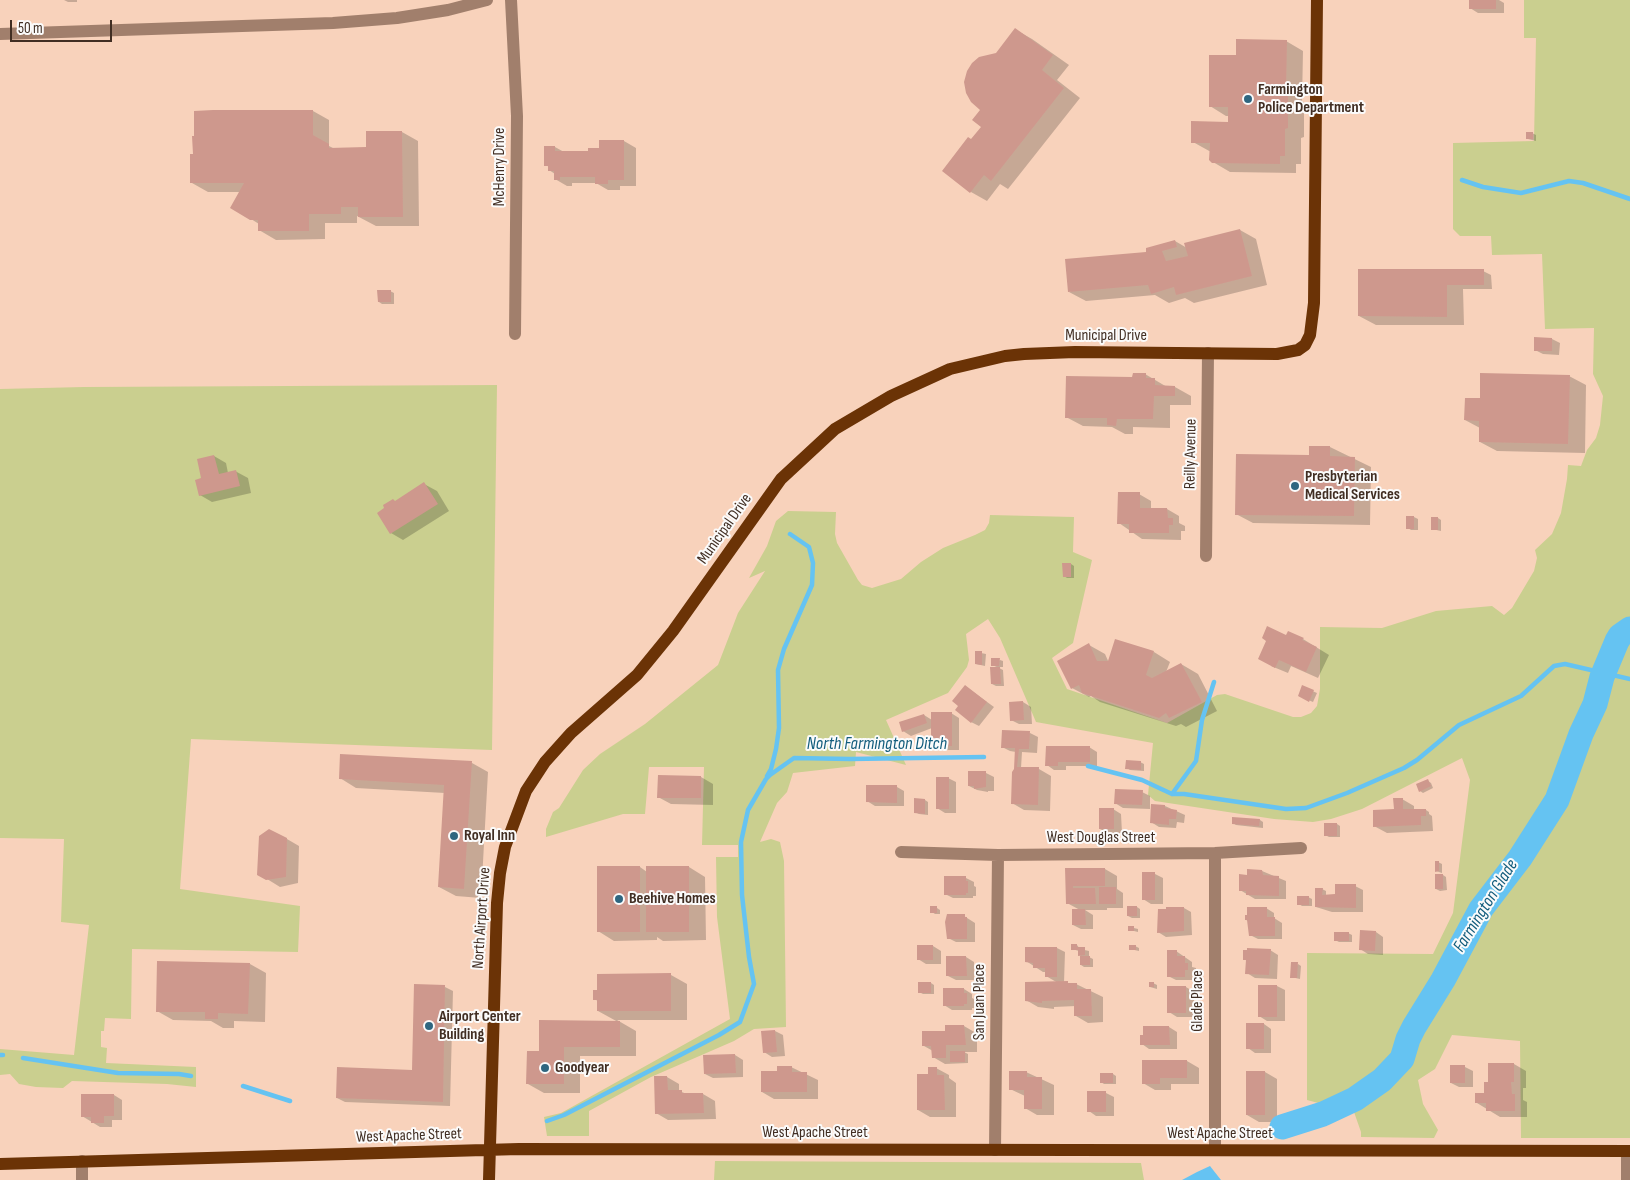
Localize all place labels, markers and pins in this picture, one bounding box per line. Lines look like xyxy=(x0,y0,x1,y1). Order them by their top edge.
place label: Farmington Police Department xyxy=(1258,80,1364,118)
marker: Farmington Police Department xyxy=(1242,93,1254,105)
place label: Presbyterian Medical Services xyxy=(1305,467,1400,505)
marker: Presbyterian Medical Services xyxy=(1289,480,1301,492)
place label: Royal Inn xyxy=(464,826,515,846)
marker: Royal Inn xyxy=(448,830,460,842)
place label: Beehive Homes xyxy=(629,889,716,909)
marker: Beehive Homes xyxy=(613,893,625,905)
place label: Airport Center Building xyxy=(439,1007,521,1045)
marker: Airport Center Building xyxy=(423,1020,435,1032)
place label: Goodyear xyxy=(555,1058,609,1078)
marker: Goodyear xyxy=(539,1062,551,1074)

